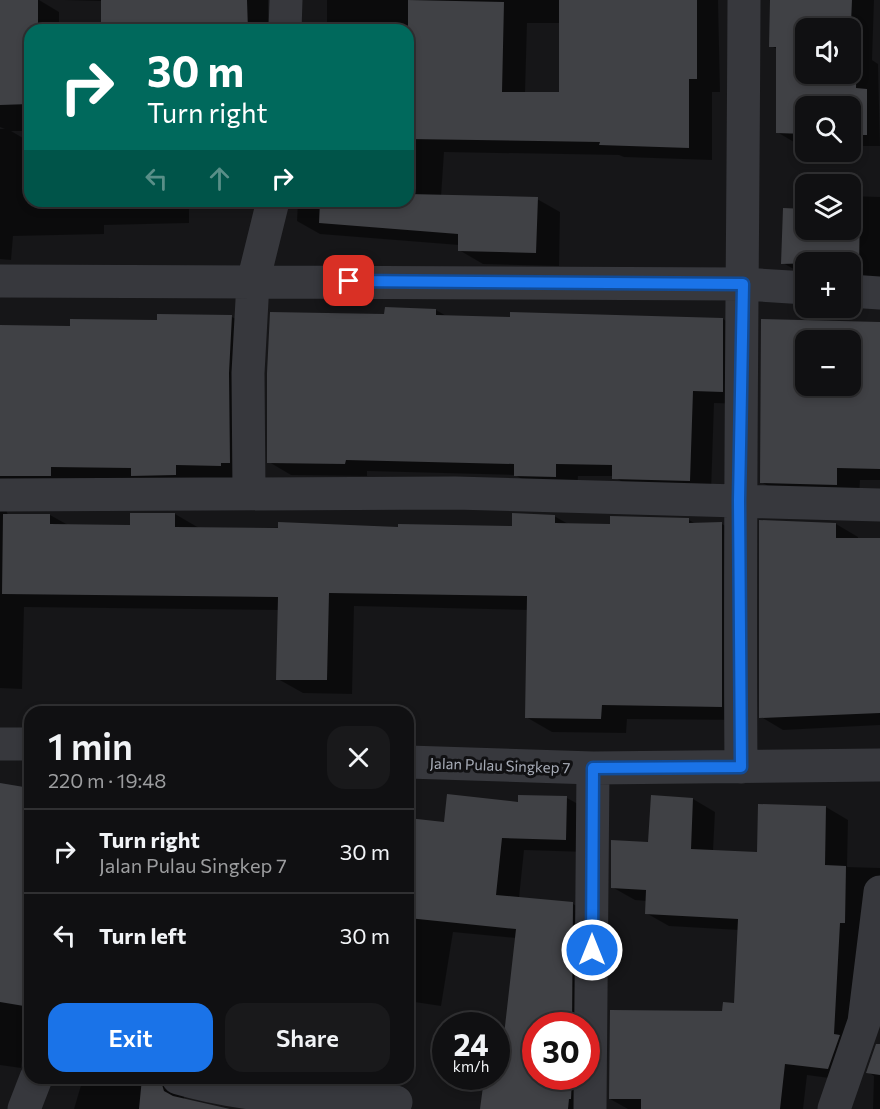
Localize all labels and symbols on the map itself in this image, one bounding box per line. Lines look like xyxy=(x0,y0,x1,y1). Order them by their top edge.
pin xyxy=(323,255,374,306)
street label: Jalan Pulau Singkep 7 xyxy=(429,754,571,776)
position arrow xyxy=(560,918,624,982)
speed limit sign: 30 xyxy=(522,1012,600,1090)

